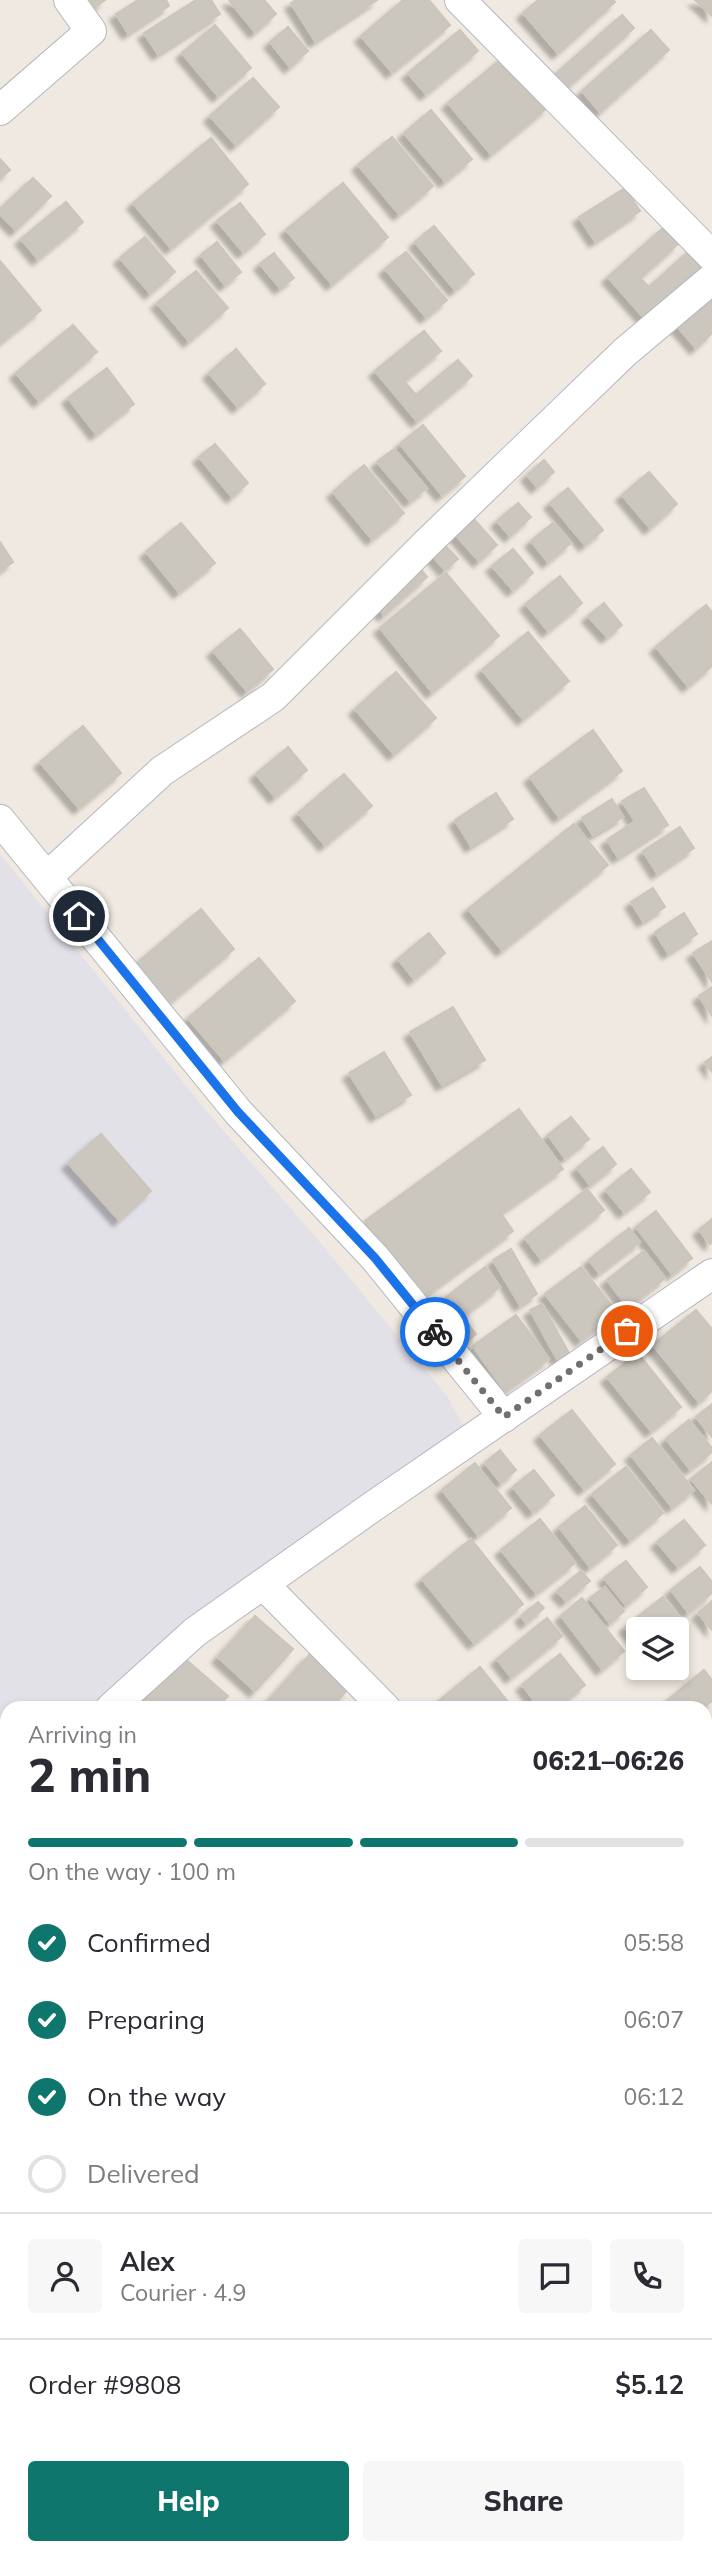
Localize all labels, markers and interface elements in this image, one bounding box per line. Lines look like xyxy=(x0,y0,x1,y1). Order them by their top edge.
pin xyxy=(49,886,109,946)
icon: home xyxy=(60,897,98,935)
courier xyxy=(400,1297,470,1367)
pin xyxy=(597,1301,657,1361)
icon: bag xyxy=(608,1312,646,1350)
icon: bike xyxy=(416,1313,454,1351)
map controls xyxy=(626,1617,689,1680)
button: layers xyxy=(626,1617,689,1680)
text: Arriving in xyxy=(28,1720,137,1749)
text: 06:21–06:26 xyxy=(533,1744,684,1777)
text: 2 min xyxy=(28,1746,151,1804)
text: On the way · 100 m xyxy=(28,1857,236,1886)
icon: check xyxy=(28,1924,66,1962)
text: Confirmed xyxy=(87,1926,211,1959)
text: 05:58 xyxy=(624,1928,684,1957)
icon: check xyxy=(28,2001,66,2039)
text: Preparing xyxy=(87,2003,205,2036)
text: 06:07 xyxy=(624,2005,684,2034)
icon: check xyxy=(28,2078,66,2116)
text: On the way xyxy=(87,2080,226,2113)
text: 06:12 xyxy=(624,2082,684,2111)
text: Delivered xyxy=(87,2157,200,2190)
button: person xyxy=(28,2239,102,2313)
button: chat xyxy=(518,2239,592,2313)
button: phone xyxy=(610,2239,684,2313)
text: Alex xyxy=(120,2245,175,2278)
text: Courier · 4.9 xyxy=(120,2278,246,2307)
text: Order #9808 xyxy=(28,2368,181,2401)
text: $5.12 xyxy=(615,2368,684,2401)
button: Help xyxy=(28,2461,349,2541)
button: Share xyxy=(363,2461,684,2541)

